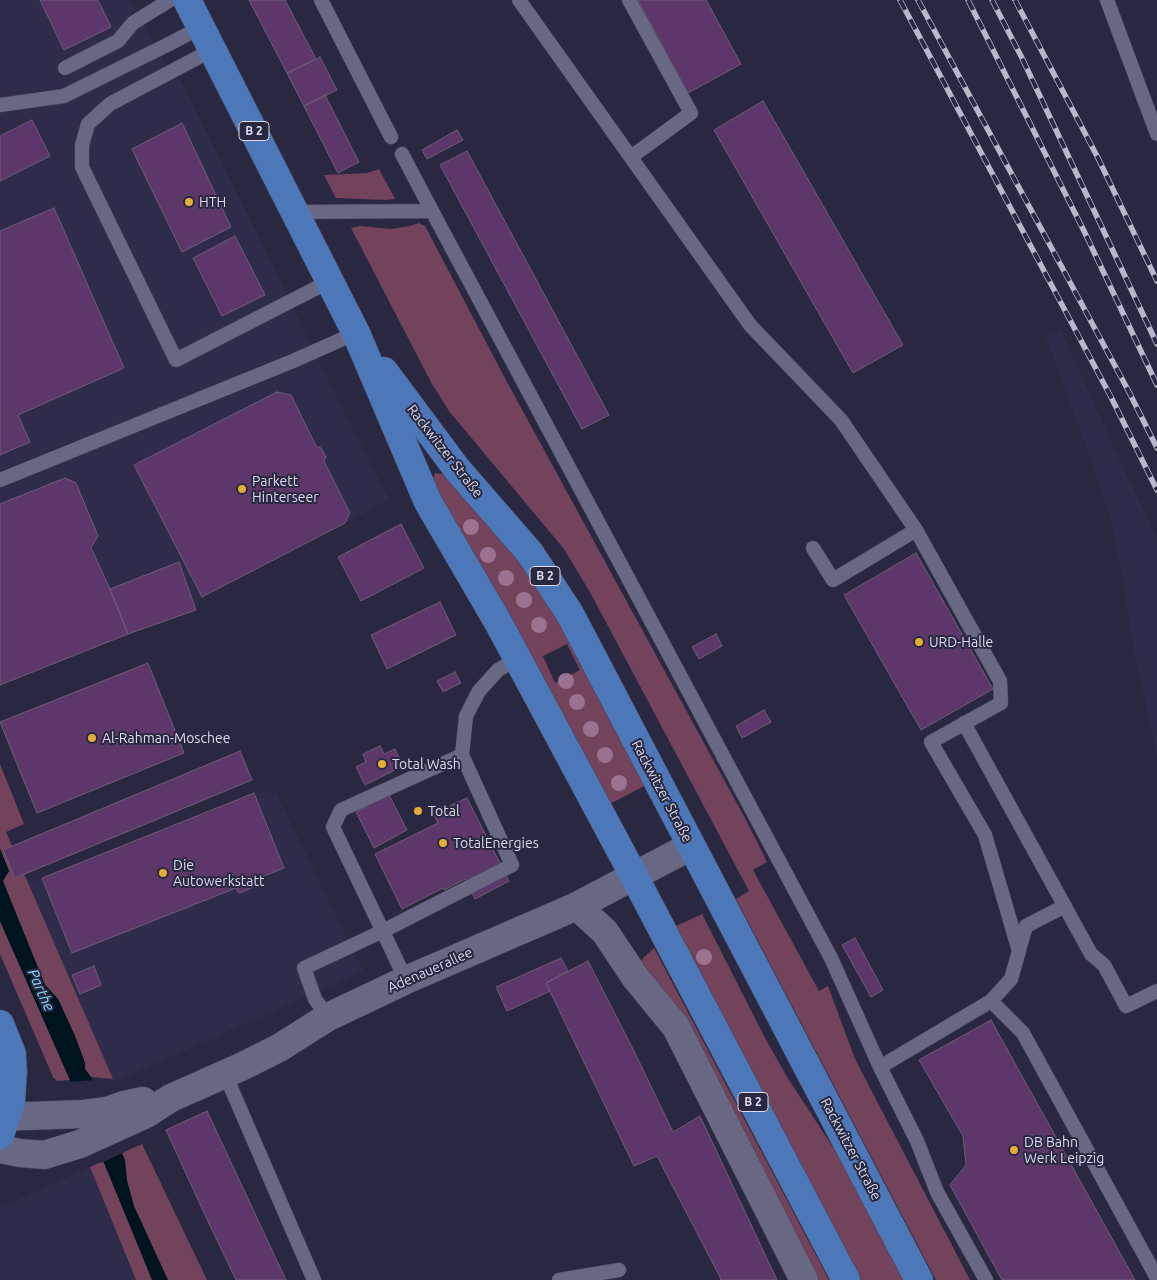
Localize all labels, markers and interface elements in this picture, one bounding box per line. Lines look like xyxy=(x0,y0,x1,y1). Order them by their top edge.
road number: B 2 xyxy=(239,122,269,140)
place label: HTH xyxy=(199,194,226,210)
marker: HTH xyxy=(183,196,195,208)
street label: Rackwitzer Straße xyxy=(403,401,487,501)
place label: Parkett Hinterseer xyxy=(252,473,318,506)
marker: Parkett Hinterseer xyxy=(236,483,248,495)
road number: B 2 xyxy=(530,566,560,586)
place label: URD-Halle xyxy=(929,634,993,650)
marker: URD-Halle xyxy=(913,636,925,648)
place label: Al-Rahman-Moschee xyxy=(102,730,230,746)
marker: Al-Rahman-Moschee xyxy=(86,732,98,744)
street label: Rackwitzer Straße xyxy=(628,737,696,845)
place label: Total Wash xyxy=(392,756,461,772)
marker: Total Wash xyxy=(376,758,388,770)
place label: Total xyxy=(428,803,460,819)
marker: Total xyxy=(412,805,424,817)
place label: TotalEnergies xyxy=(453,835,539,851)
marker: TotalEnergies xyxy=(437,837,449,849)
place label: Die Autowerkstatt xyxy=(173,857,264,890)
marker: Die Autowerkstatt xyxy=(157,867,169,879)
street label: Adenauerallee xyxy=(385,944,475,996)
water label: Parthe xyxy=(24,966,58,1014)
road number: B 2 xyxy=(738,1092,768,1112)
street label: Rackwitzer Straße xyxy=(817,1095,885,1203)
place label: DB Bahn Werk Leipzig xyxy=(1024,1134,1104,1166)
marker: DB Bahn Werk Leipzig xyxy=(1008,1144,1020,1156)

